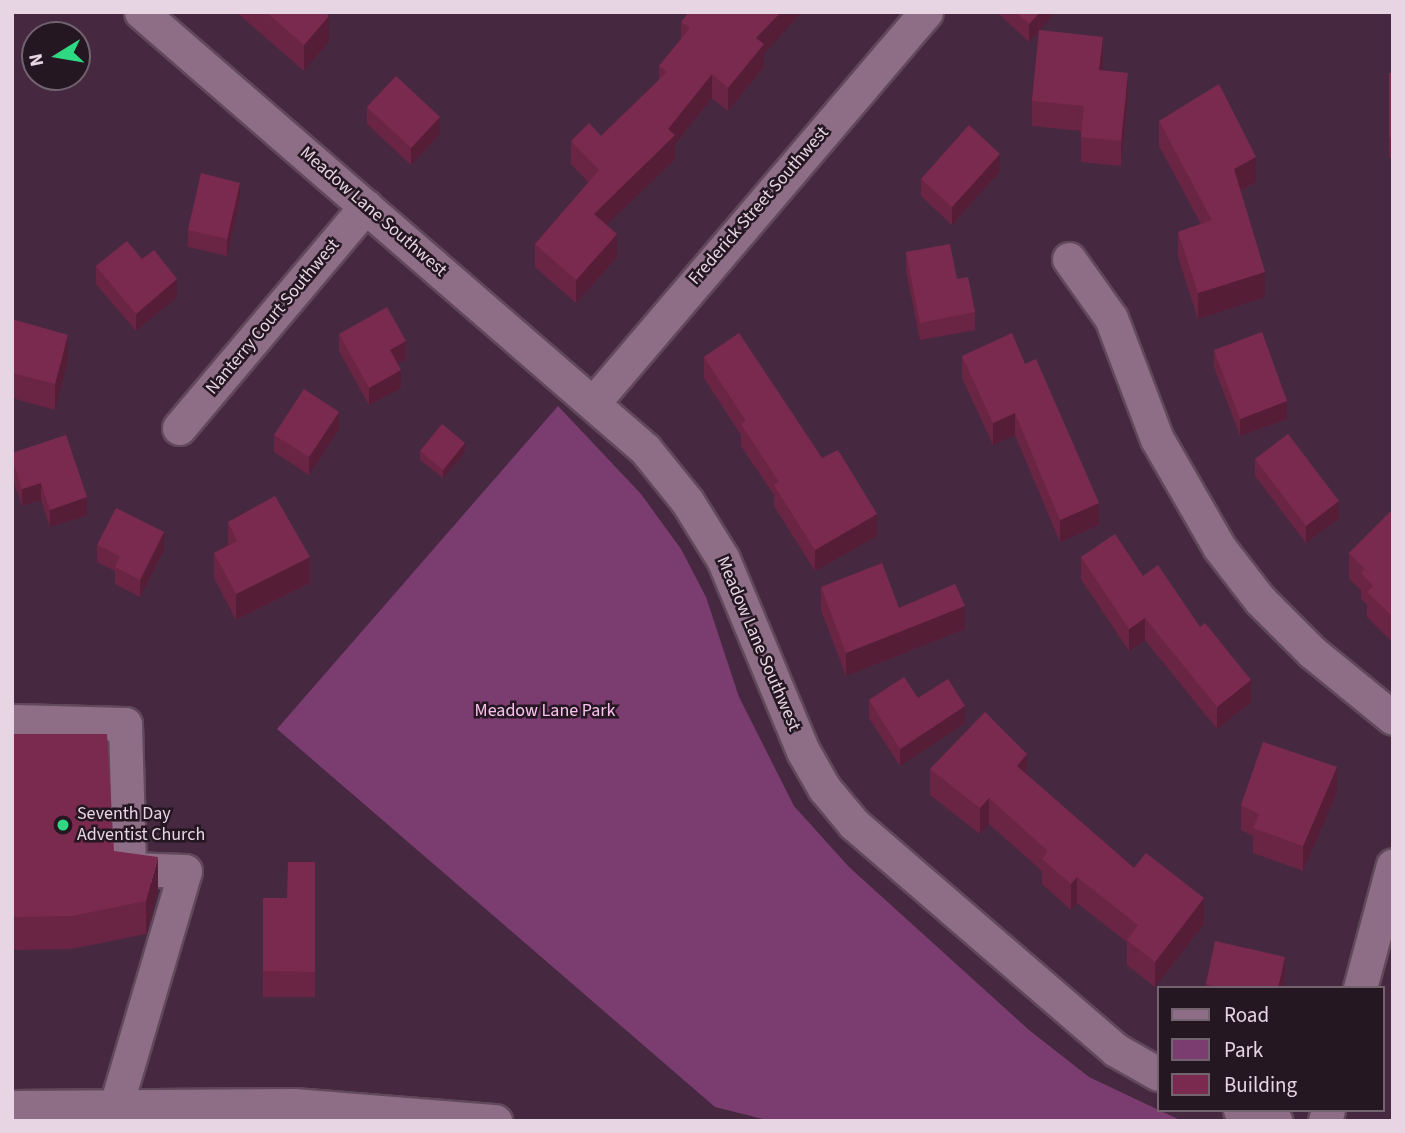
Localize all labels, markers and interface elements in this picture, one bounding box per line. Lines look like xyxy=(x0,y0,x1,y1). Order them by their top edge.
north arrow xyxy=(21,21,91,91)
text: N xyxy=(22,51,51,69)
street label: Frederick Street Southwest xyxy=(684,122,834,290)
street label: Meadow Lane Southwest xyxy=(295,142,451,282)
street label: Nanterry Court Southwest xyxy=(202,235,344,399)
street label: Meadow Lane Southwest xyxy=(711,554,805,734)
park label: Meadow Lane Park xyxy=(475,700,615,722)
place label: Seventh Day Adventist Church xyxy=(77,804,205,846)
marker: Seventh Day Adventist Church xyxy=(55,817,71,833)
legend xyxy=(1156,986,1384,1112)
text: Road xyxy=(1224,1000,1269,1030)
text: Park xyxy=(1224,1035,1263,1065)
text: Building xyxy=(1224,1070,1297,1100)

